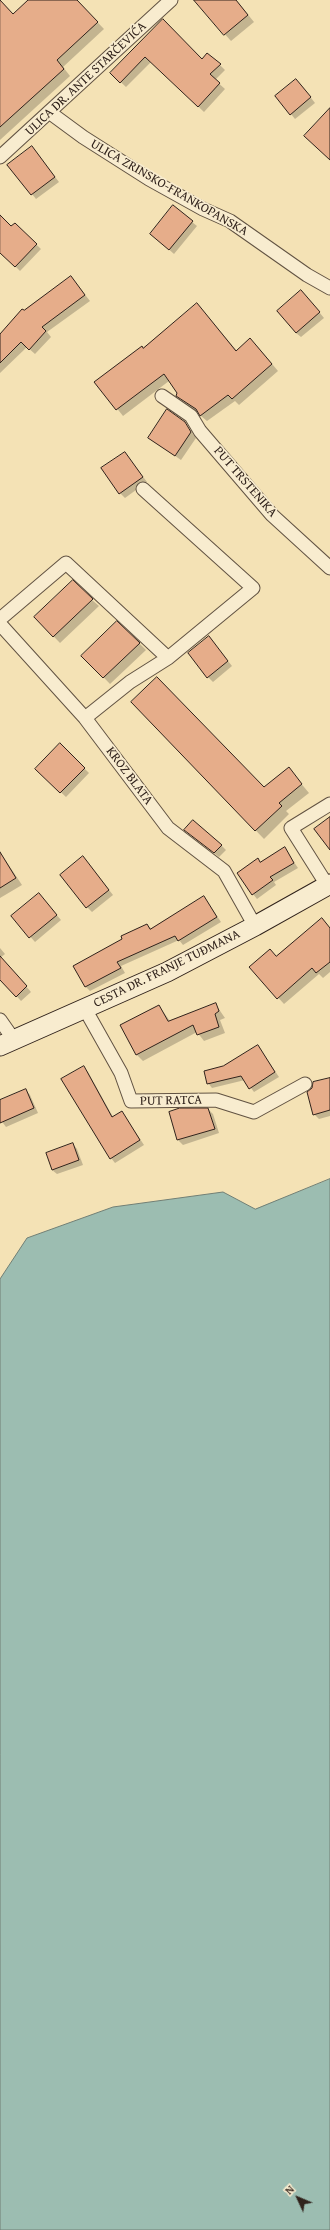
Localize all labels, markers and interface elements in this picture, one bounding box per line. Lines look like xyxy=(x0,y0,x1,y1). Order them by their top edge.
street label: ULICA DR. ANTE STARČEVIĆA xyxy=(22,19,150,139)
street label: ULICA ZRINSKO-FRANKOPANSKA xyxy=(88,136,250,240)
street label: PUT TRSTENIKA xyxy=(210,443,280,521)
street label: KROZ BLATA xyxy=(102,744,156,808)
street label: CESTA DR. FRANJE TUĐMANA xyxy=(91,927,243,1011)
street label: PUT RATCA xyxy=(140,1093,202,1109)
north arrow xyxy=(278,2178,318,2218)
text: N xyxy=(281,2181,298,2198)

